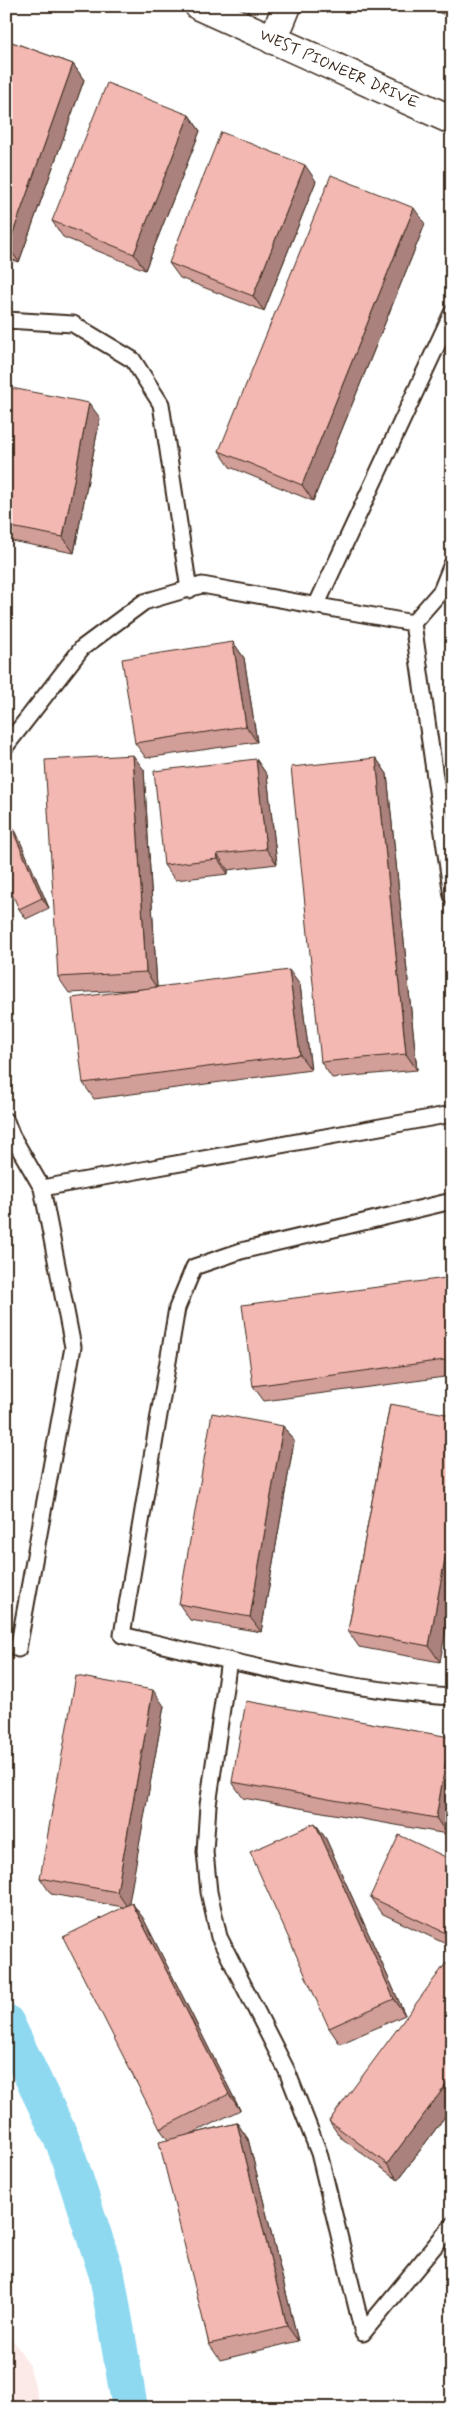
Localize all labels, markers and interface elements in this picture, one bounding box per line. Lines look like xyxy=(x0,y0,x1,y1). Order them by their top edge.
street label: WEST PIONEER DRIVE xyxy=(256,24,422,114)

